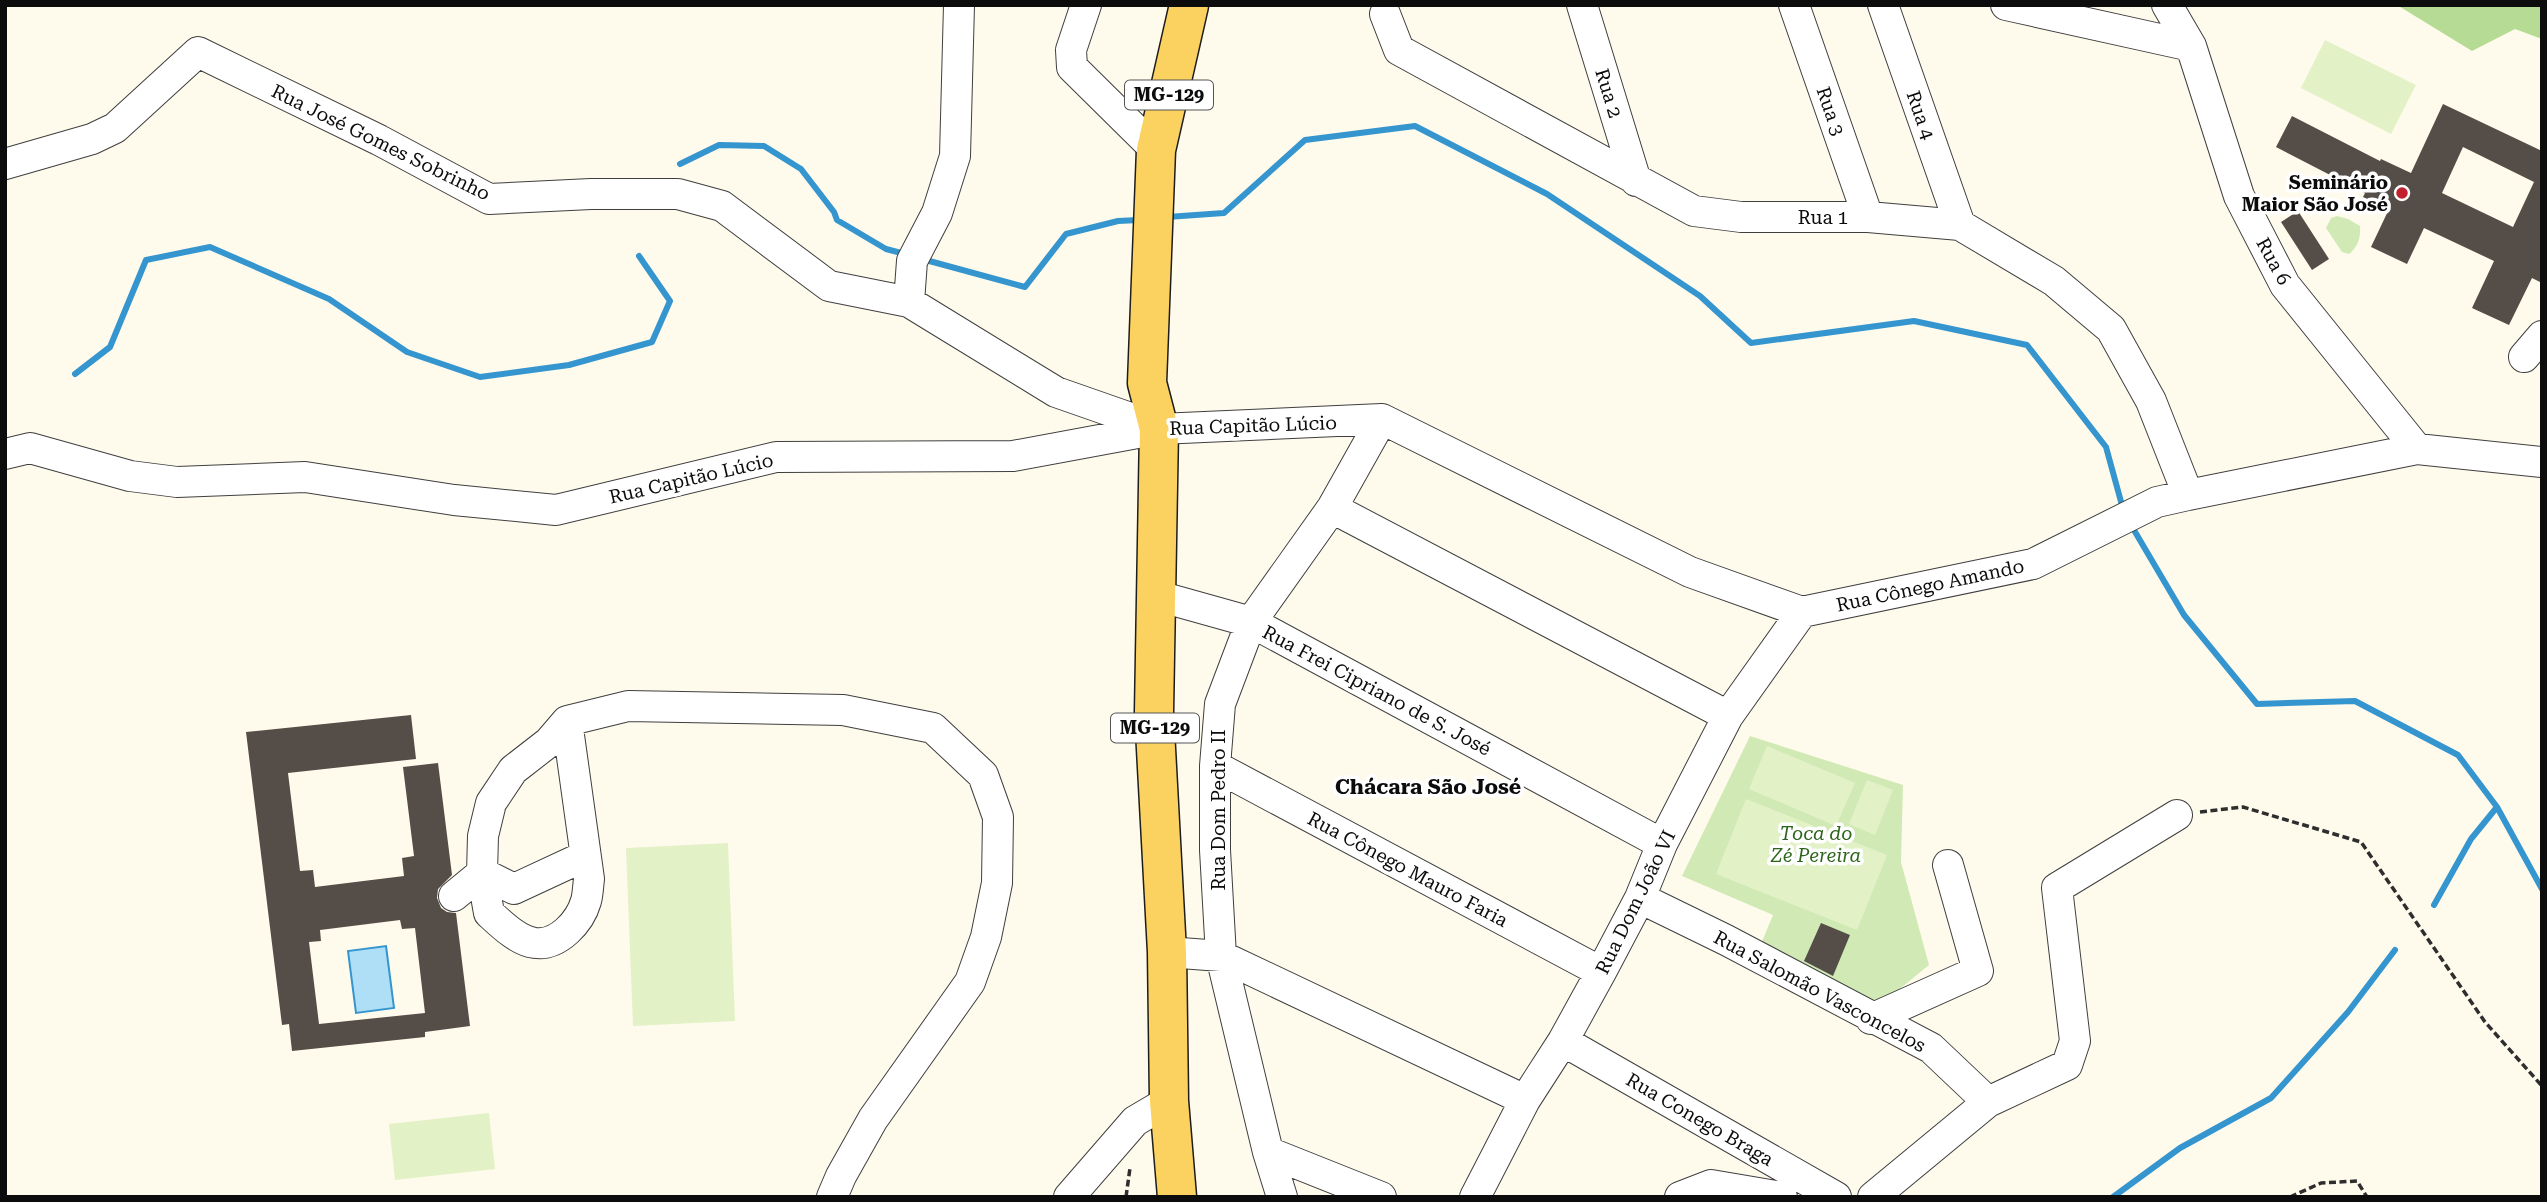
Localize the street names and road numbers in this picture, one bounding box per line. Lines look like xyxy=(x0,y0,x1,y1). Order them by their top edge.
street label: Rua 2 xyxy=(1590,66,1627,121)
street label: Rua José Gomes Sobrinho xyxy=(268,79,494,205)
road number: MG-129 xyxy=(1125,80,1213,110)
street label: Rua 3 xyxy=(1811,84,1850,139)
street label: Rua 4 xyxy=(1901,88,1940,143)
street label: Rua 1 xyxy=(1798,206,1848,229)
street label: Rua 6 xyxy=(2251,234,2296,289)
street label: Rua Capitão Lúcio xyxy=(1169,411,1337,440)
street label: Rua Capitão Lúcio xyxy=(607,448,775,509)
street label: Rua Cônego Amando xyxy=(1834,554,2026,617)
street label: Rua Frei Cipriano de S. José xyxy=(1259,620,1495,760)
road number: MG-129 xyxy=(1111,714,1199,742)
street label: Rua Dom Pedro II xyxy=(1207,729,1230,891)
street label: Rua Cônego Mauro Faria xyxy=(1304,807,1512,932)
street label: Rua Dom João VI xyxy=(1591,826,1680,978)
street label: Rua Salomão Vasconcelos xyxy=(1710,926,1930,1057)
street label: Rua Conego Braga xyxy=(1622,1068,1778,1171)

